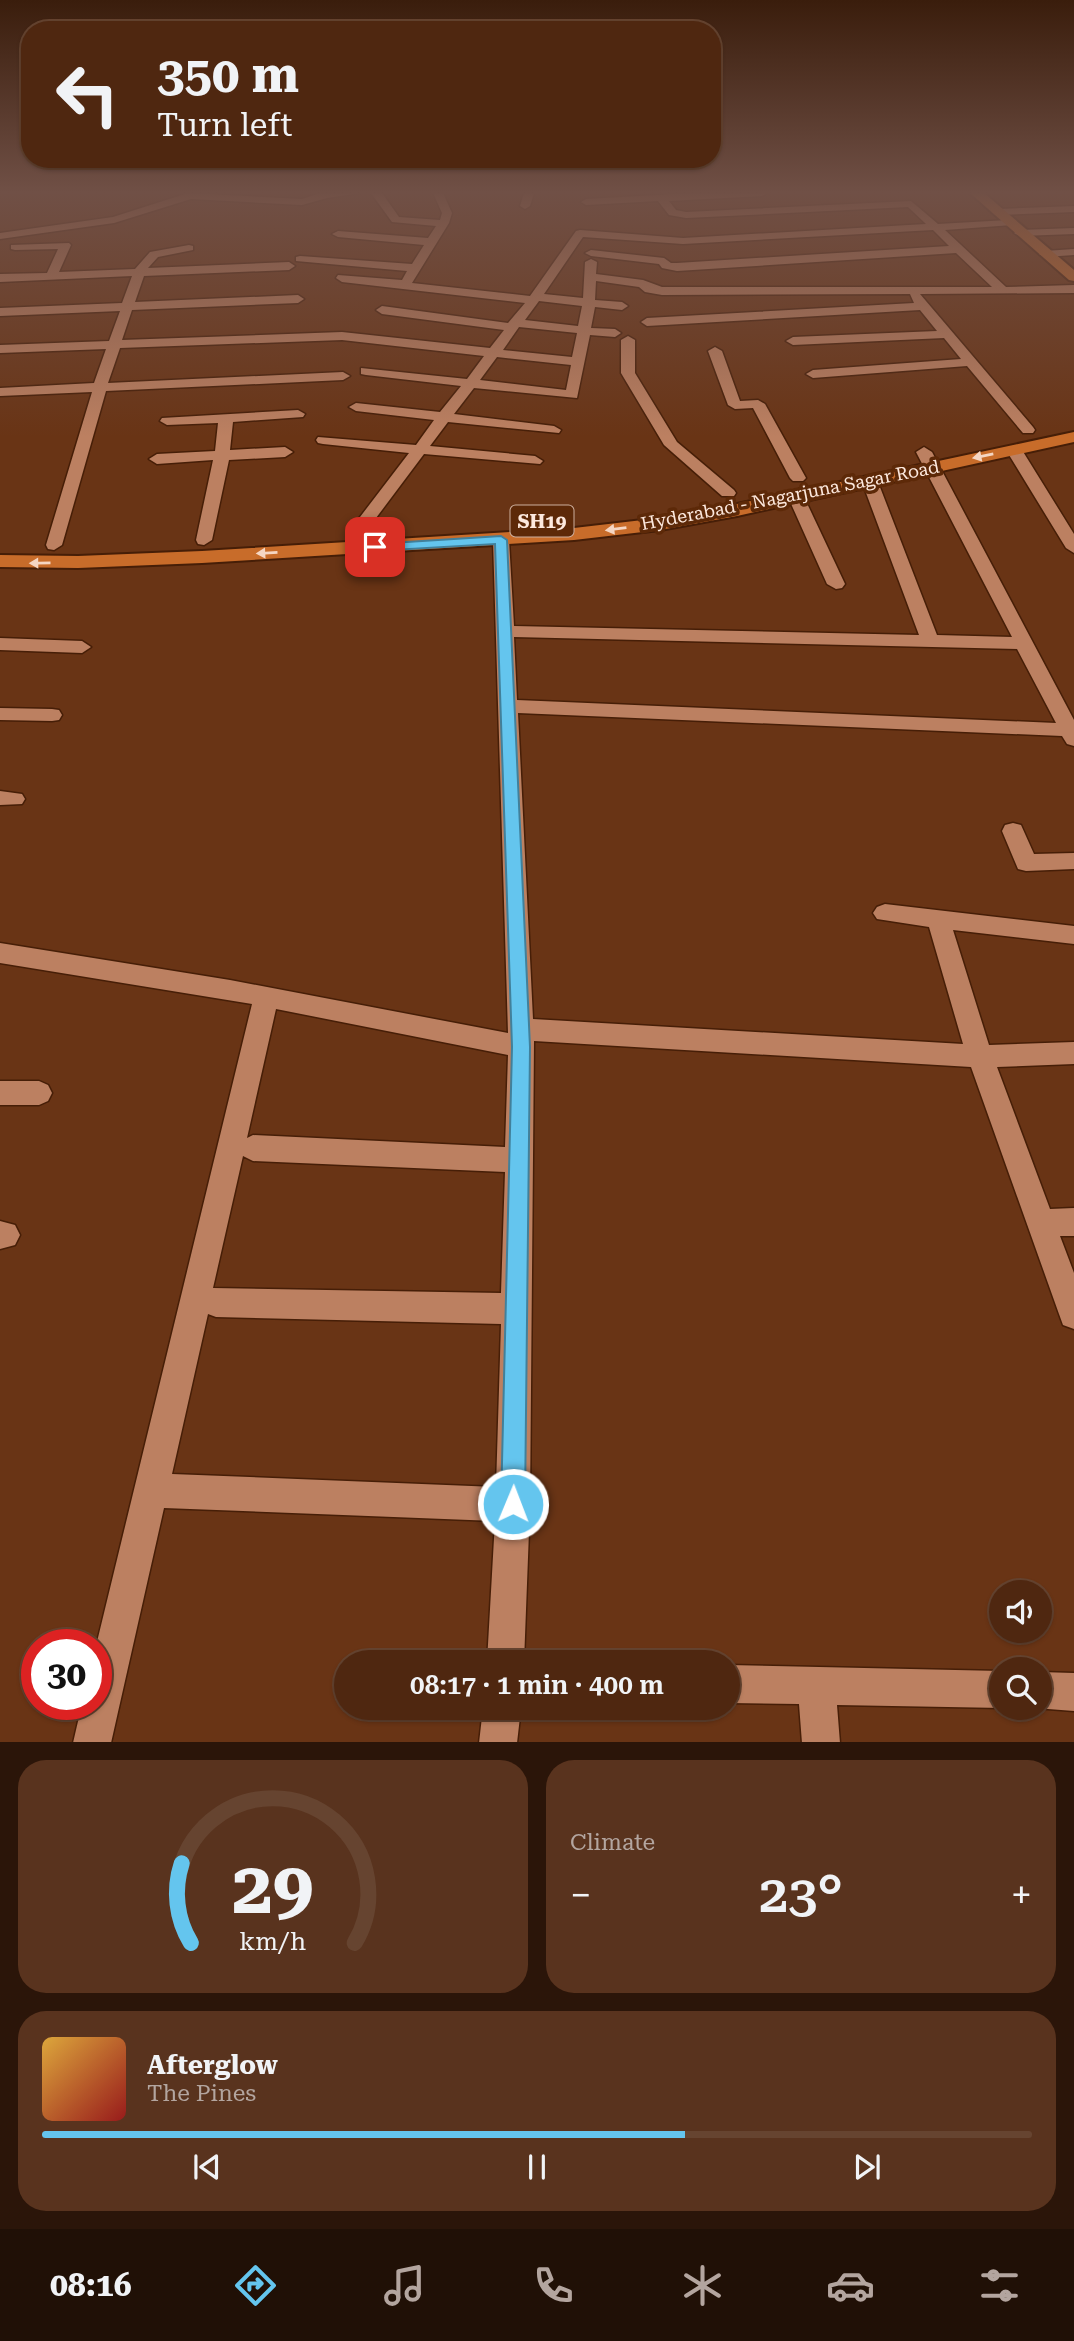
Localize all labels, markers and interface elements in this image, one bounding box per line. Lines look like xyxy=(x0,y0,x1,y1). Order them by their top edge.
text: 350 m xyxy=(157,47,299,104)
icon: left xyxy=(42,49,133,140)
text: Turn left xyxy=(157,106,292,144)
one-way arrow xyxy=(972,451,994,462)
street label: Hyderabad - Nagarjuna Sagar Road xyxy=(639,456,942,534)
road number: SH19 xyxy=(510,506,574,536)
pin xyxy=(345,517,405,577)
one-way arrow xyxy=(605,523,627,534)
icon: arrive xyxy=(356,528,394,566)
one-way arrow xyxy=(256,548,278,559)
one-way arrow xyxy=(28,557,50,569)
position arrow xyxy=(476,1467,550,1541)
map controls xyxy=(989,1580,1052,1720)
button: sound xyxy=(989,1580,1052,1643)
speed limit sign: 30 xyxy=(21,1629,112,1720)
button: search xyxy=(989,1657,1052,1720)
text: 08:17 · 1 min · 400 m xyxy=(410,1670,664,1700)
text: Climate xyxy=(570,1829,655,1856)
text: 29 xyxy=(232,1846,314,1931)
text: 23° xyxy=(759,1864,843,1925)
text: − xyxy=(570,1873,591,1917)
text: + xyxy=(1011,1873,1032,1917)
text: km/h xyxy=(240,1926,306,1955)
text: Afterglow xyxy=(147,2050,278,2080)
text: The Pines xyxy=(147,2080,256,2107)
icon: previous xyxy=(188,2148,226,2186)
icon: pause xyxy=(518,2148,556,2186)
icon: next xyxy=(848,2148,886,2186)
icon: directions xyxy=(231,2261,280,2310)
icon: music xyxy=(380,2261,429,2310)
icon: phone xyxy=(529,2261,578,2310)
icon: climate xyxy=(678,2261,727,2310)
icon: car xyxy=(826,2261,875,2310)
icon: filters xyxy=(975,2261,1024,2310)
text: 08:16 xyxy=(50,2266,132,2304)

